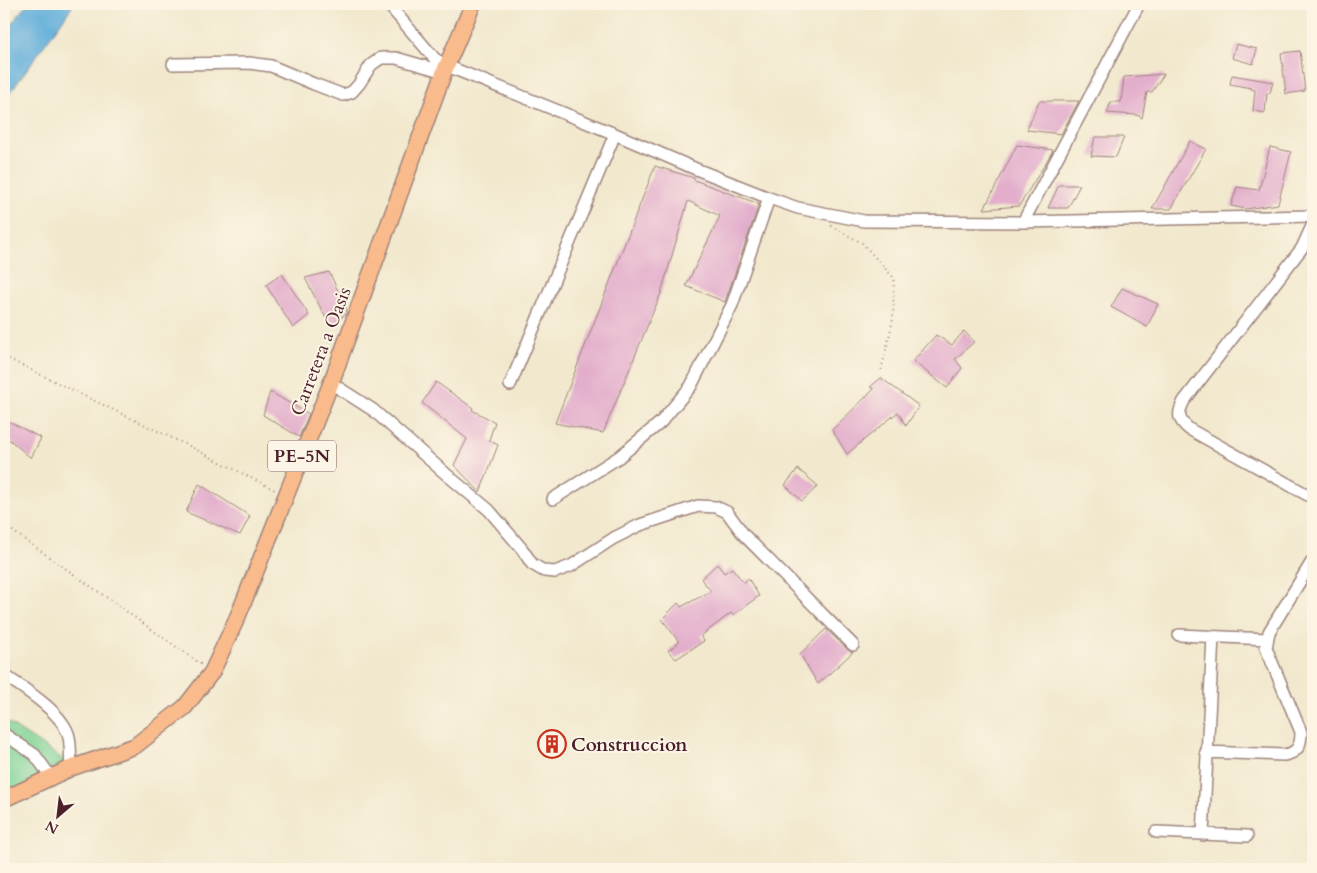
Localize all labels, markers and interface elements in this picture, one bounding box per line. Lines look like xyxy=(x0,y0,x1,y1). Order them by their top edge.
street label: Carretera a Oasis xyxy=(284,283,357,420)
road number: PE-5N xyxy=(268,441,336,472)
building icon: Construccion xyxy=(537,729,567,759)
place label: Construccion xyxy=(571,732,688,758)
north arrow xyxy=(32,790,82,840)
text: N xyxy=(42,816,62,838)

